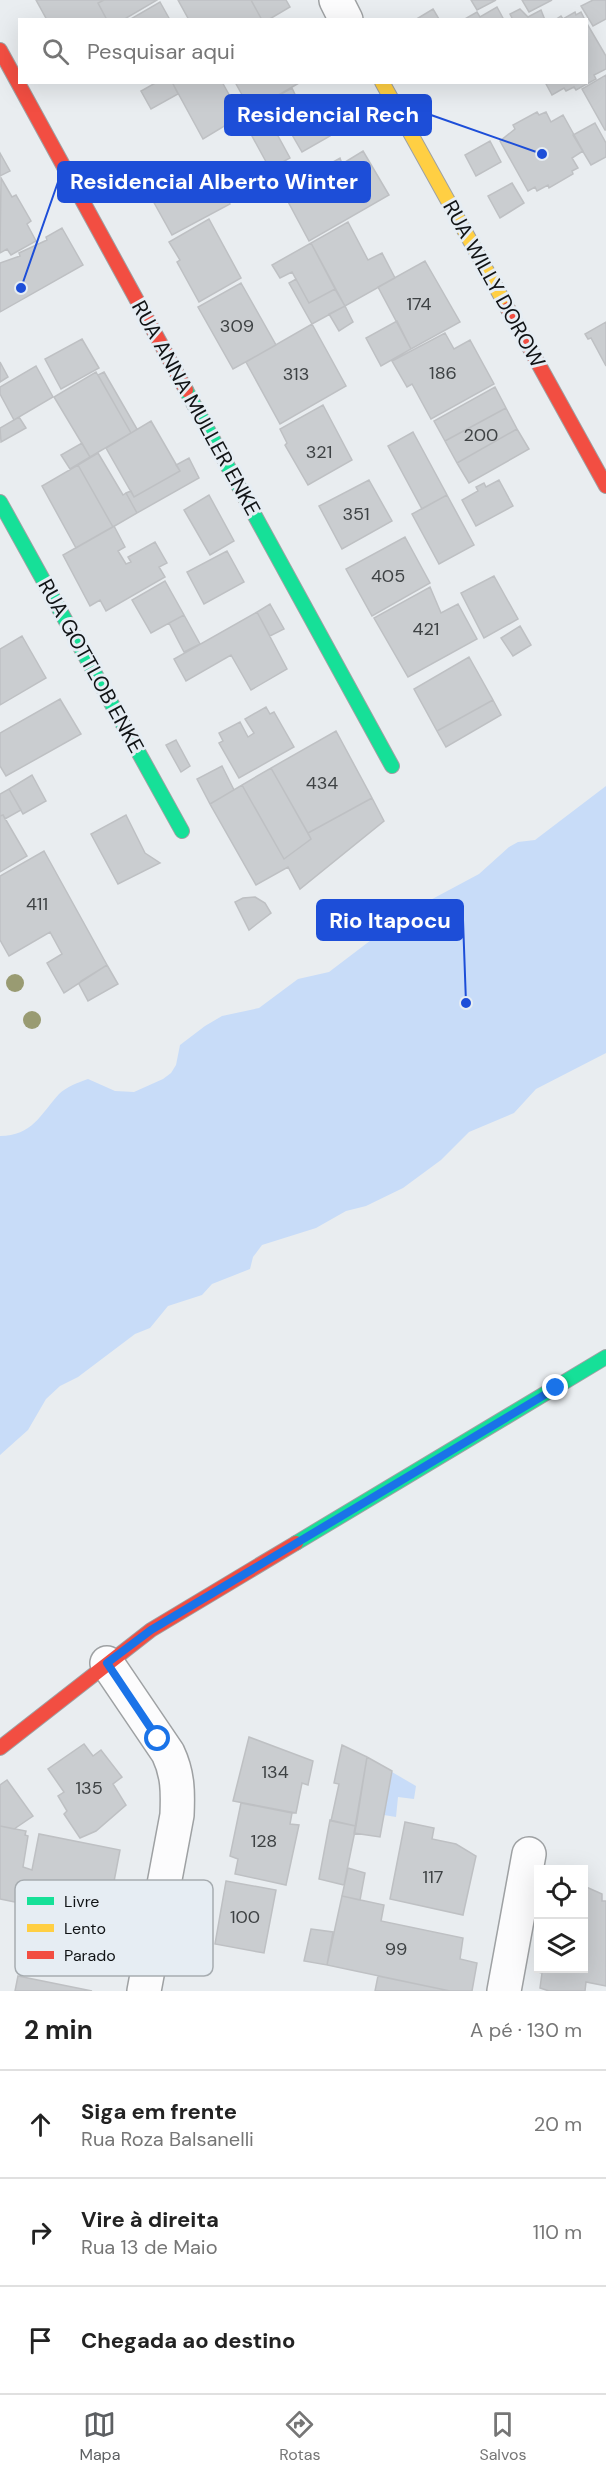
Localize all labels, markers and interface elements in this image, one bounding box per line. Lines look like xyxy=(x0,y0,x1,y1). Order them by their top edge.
search box xyxy=(18,18,588,84)
icon: search xyxy=(39,35,72,68)
text: Pesquisar aqui xyxy=(87,37,235,66)
callout: Residencial Rech xyxy=(225,95,431,135)
text: Residencial Rech xyxy=(237,100,419,129)
callout: Residencial Alberto Winter xyxy=(58,162,370,202)
text: Residencial Alberto Winter xyxy=(70,167,358,196)
street label: RUA WILLY DOROW xyxy=(436,195,552,373)
house number: 174 xyxy=(406,292,432,316)
street label: RUA ANNA MULLER ENKE xyxy=(125,296,267,520)
house number: 309 xyxy=(220,314,254,338)
house number: 186 xyxy=(429,361,457,385)
house number: 313 xyxy=(283,362,309,386)
house number: 200 xyxy=(464,423,498,447)
house number: 321 xyxy=(306,440,332,464)
house number: 351 xyxy=(342,502,370,526)
house number: 405 xyxy=(371,564,405,588)
street label: RUA GOTTLOB ENKE xyxy=(32,574,150,758)
house number: 421 xyxy=(413,617,439,641)
house number: 434 xyxy=(306,771,338,795)
house number: 411 xyxy=(26,892,48,916)
callout: Rio Itapocu xyxy=(317,900,463,940)
text: Rio Itapocu xyxy=(329,906,451,935)
route end xyxy=(542,1374,568,1400)
route start xyxy=(144,1725,170,1751)
house number: 134 xyxy=(261,1760,289,1784)
house number: 135 xyxy=(75,1776,103,1800)
house number: 128 xyxy=(251,1829,277,1853)
house number: 117 xyxy=(423,1865,443,1889)
map controls xyxy=(534,1865,588,1973)
button: locate xyxy=(534,1865,588,1919)
legend xyxy=(15,1880,213,1976)
text: Livre xyxy=(64,1891,99,1912)
house number: 100 xyxy=(230,1905,260,1929)
text: Lento xyxy=(64,1918,106,1939)
button: layers xyxy=(534,1919,588,1973)
house number: 99 xyxy=(385,1937,407,1961)
text: Parado xyxy=(64,1945,116,1966)
text: 2 min xyxy=(24,2013,93,2047)
text: A pé · 130 m xyxy=(470,2017,582,2043)
text: Siga em frente xyxy=(81,2097,237,2126)
icon: ahead xyxy=(24,2108,57,2141)
text: 20 m xyxy=(534,2111,582,2137)
text: Rua Roza Balsanelli xyxy=(81,2126,254,2152)
text: Vire à direita xyxy=(81,2205,219,2234)
icon: right xyxy=(24,2216,57,2249)
text: 110 m xyxy=(533,2219,582,2245)
text: Rua 13 de Maio xyxy=(81,2234,218,2260)
icon: arrive xyxy=(24,2324,57,2357)
text: Chegada ao destino xyxy=(81,2326,295,2355)
tab: Mapa xyxy=(79,2408,120,2465)
tab: Rotas xyxy=(279,2408,320,2465)
tab: Salvos xyxy=(479,2408,527,2465)

